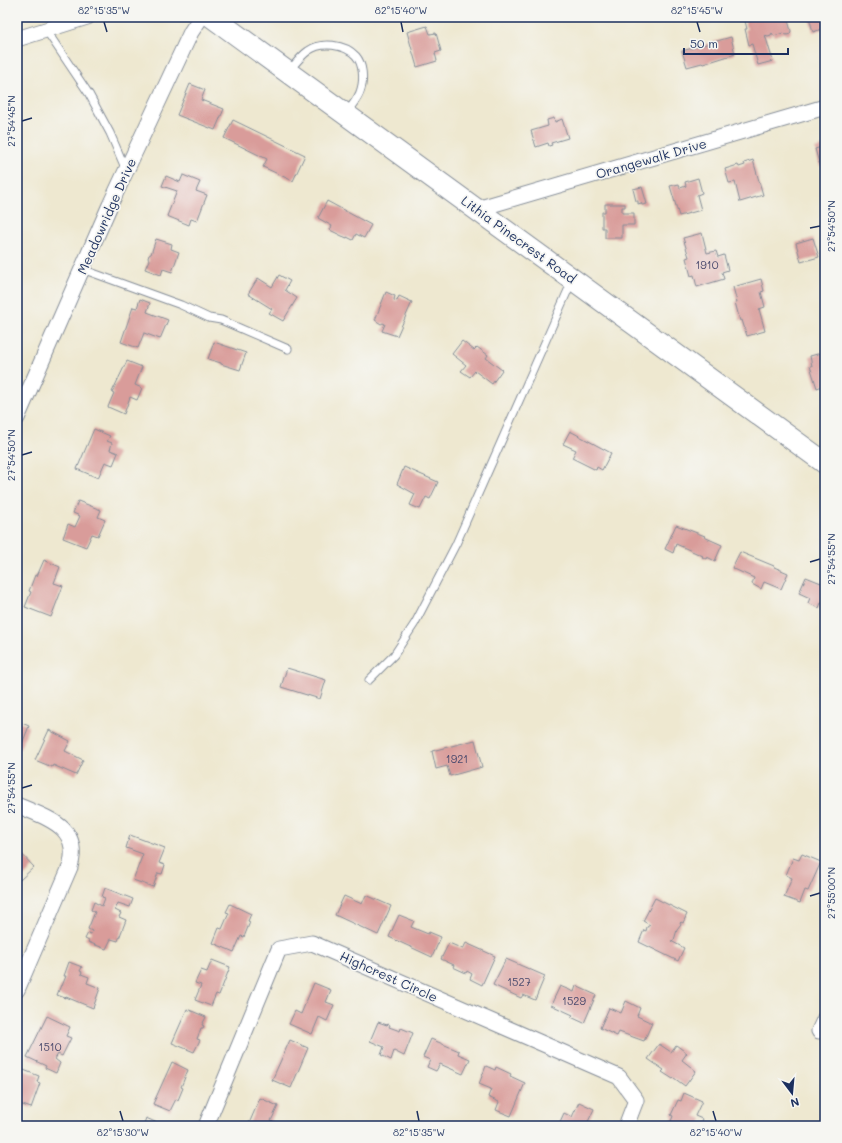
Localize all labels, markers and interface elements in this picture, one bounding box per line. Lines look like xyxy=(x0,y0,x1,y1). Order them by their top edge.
text: 82°15'35"W xyxy=(78,3,130,17)
text: 82°15'40"W xyxy=(375,3,427,17)
text: 82°15'45"W xyxy=(671,3,723,17)
scale bar xyxy=(684,30,788,56)
text: 50 m xyxy=(690,35,718,51)
text: 27°54'45"N xyxy=(4,95,18,147)
street label: Orangewalk Drive xyxy=(594,134,708,182)
street label: Meadowridge Drive xyxy=(73,155,139,277)
street label: Lithia Pinecrest Road xyxy=(458,192,580,286)
text: 27°54'50"N xyxy=(824,200,838,252)
house number: 1910 xyxy=(695,257,719,272)
text: 27°54'50"N xyxy=(4,429,18,481)
text: 27°54'55"N xyxy=(824,533,838,585)
house number: 1921 xyxy=(446,751,468,766)
text: 27°54'55"N xyxy=(4,762,18,814)
text: 27°55'00"N xyxy=(824,867,838,919)
street label: Highcrest Circle xyxy=(337,947,441,1005)
house number: 1527 xyxy=(507,974,531,989)
house number: 1529 xyxy=(562,993,586,1008)
house number: 1510 xyxy=(38,1039,62,1054)
north arrow xyxy=(772,1073,812,1113)
text: N xyxy=(789,1095,801,1111)
text: 82°15'30"W xyxy=(97,1125,149,1139)
text: 82°15'35"W xyxy=(393,1125,445,1139)
text: 82°15'40"W xyxy=(690,1125,742,1139)

